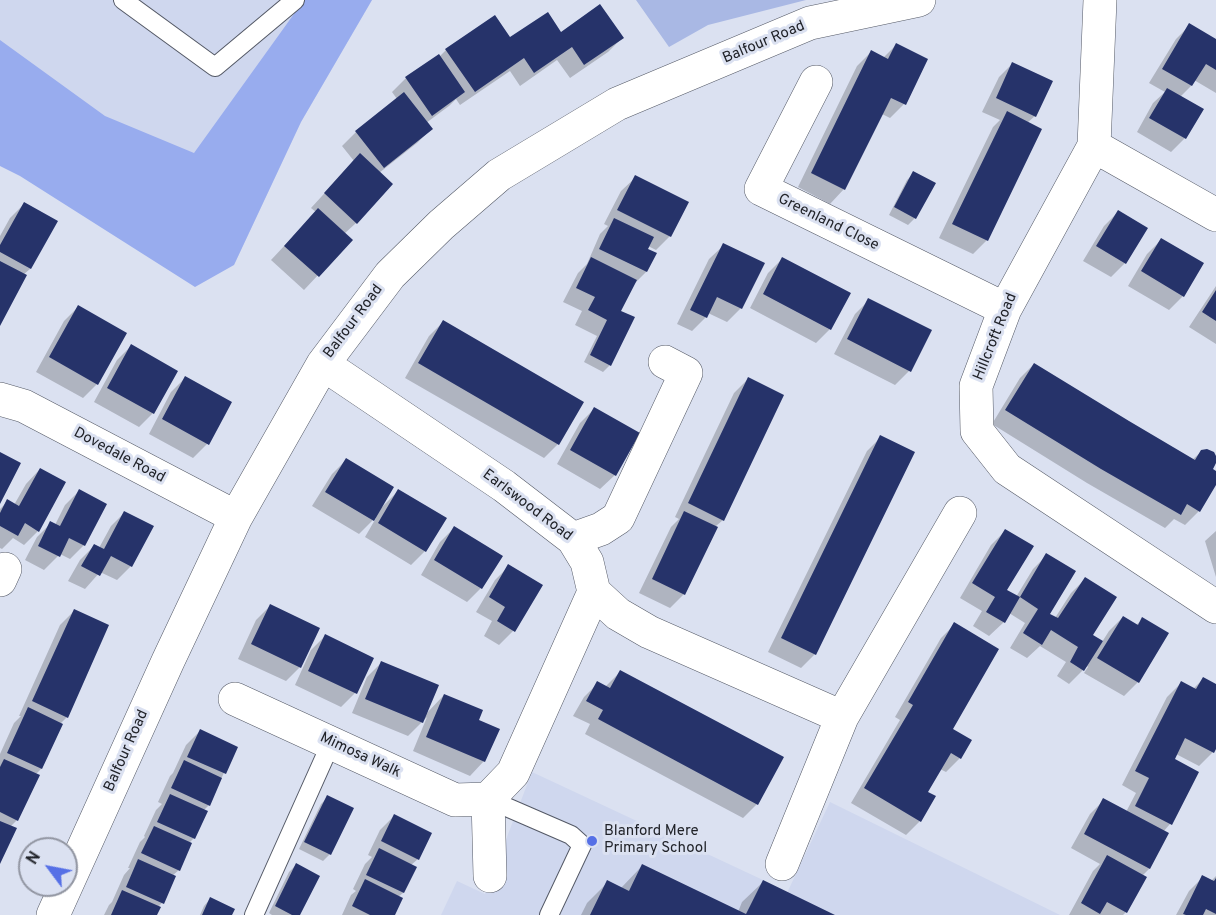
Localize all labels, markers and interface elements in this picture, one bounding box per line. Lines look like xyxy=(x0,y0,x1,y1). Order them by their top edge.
street label: Balfour Road xyxy=(720,18,808,68)
street label: Greenland Close xyxy=(775,191,881,255)
street label: Balfour Road xyxy=(321,282,387,362)
street label: Hillcroft Road xyxy=(970,291,1022,383)
street label: Dovedale Road xyxy=(70,424,168,488)
street label: Earlswood Road xyxy=(478,466,576,546)
street label: Balfour Road xyxy=(101,707,153,795)
street label: Mimosa Walk xyxy=(317,729,403,783)
place label: Blanford Mere Primary School xyxy=(604,823,707,858)
marker: Blanford Mere Primary School xyxy=(585,834,599,848)
north arrow xyxy=(18,837,78,897)
text: N xyxy=(23,848,46,869)

